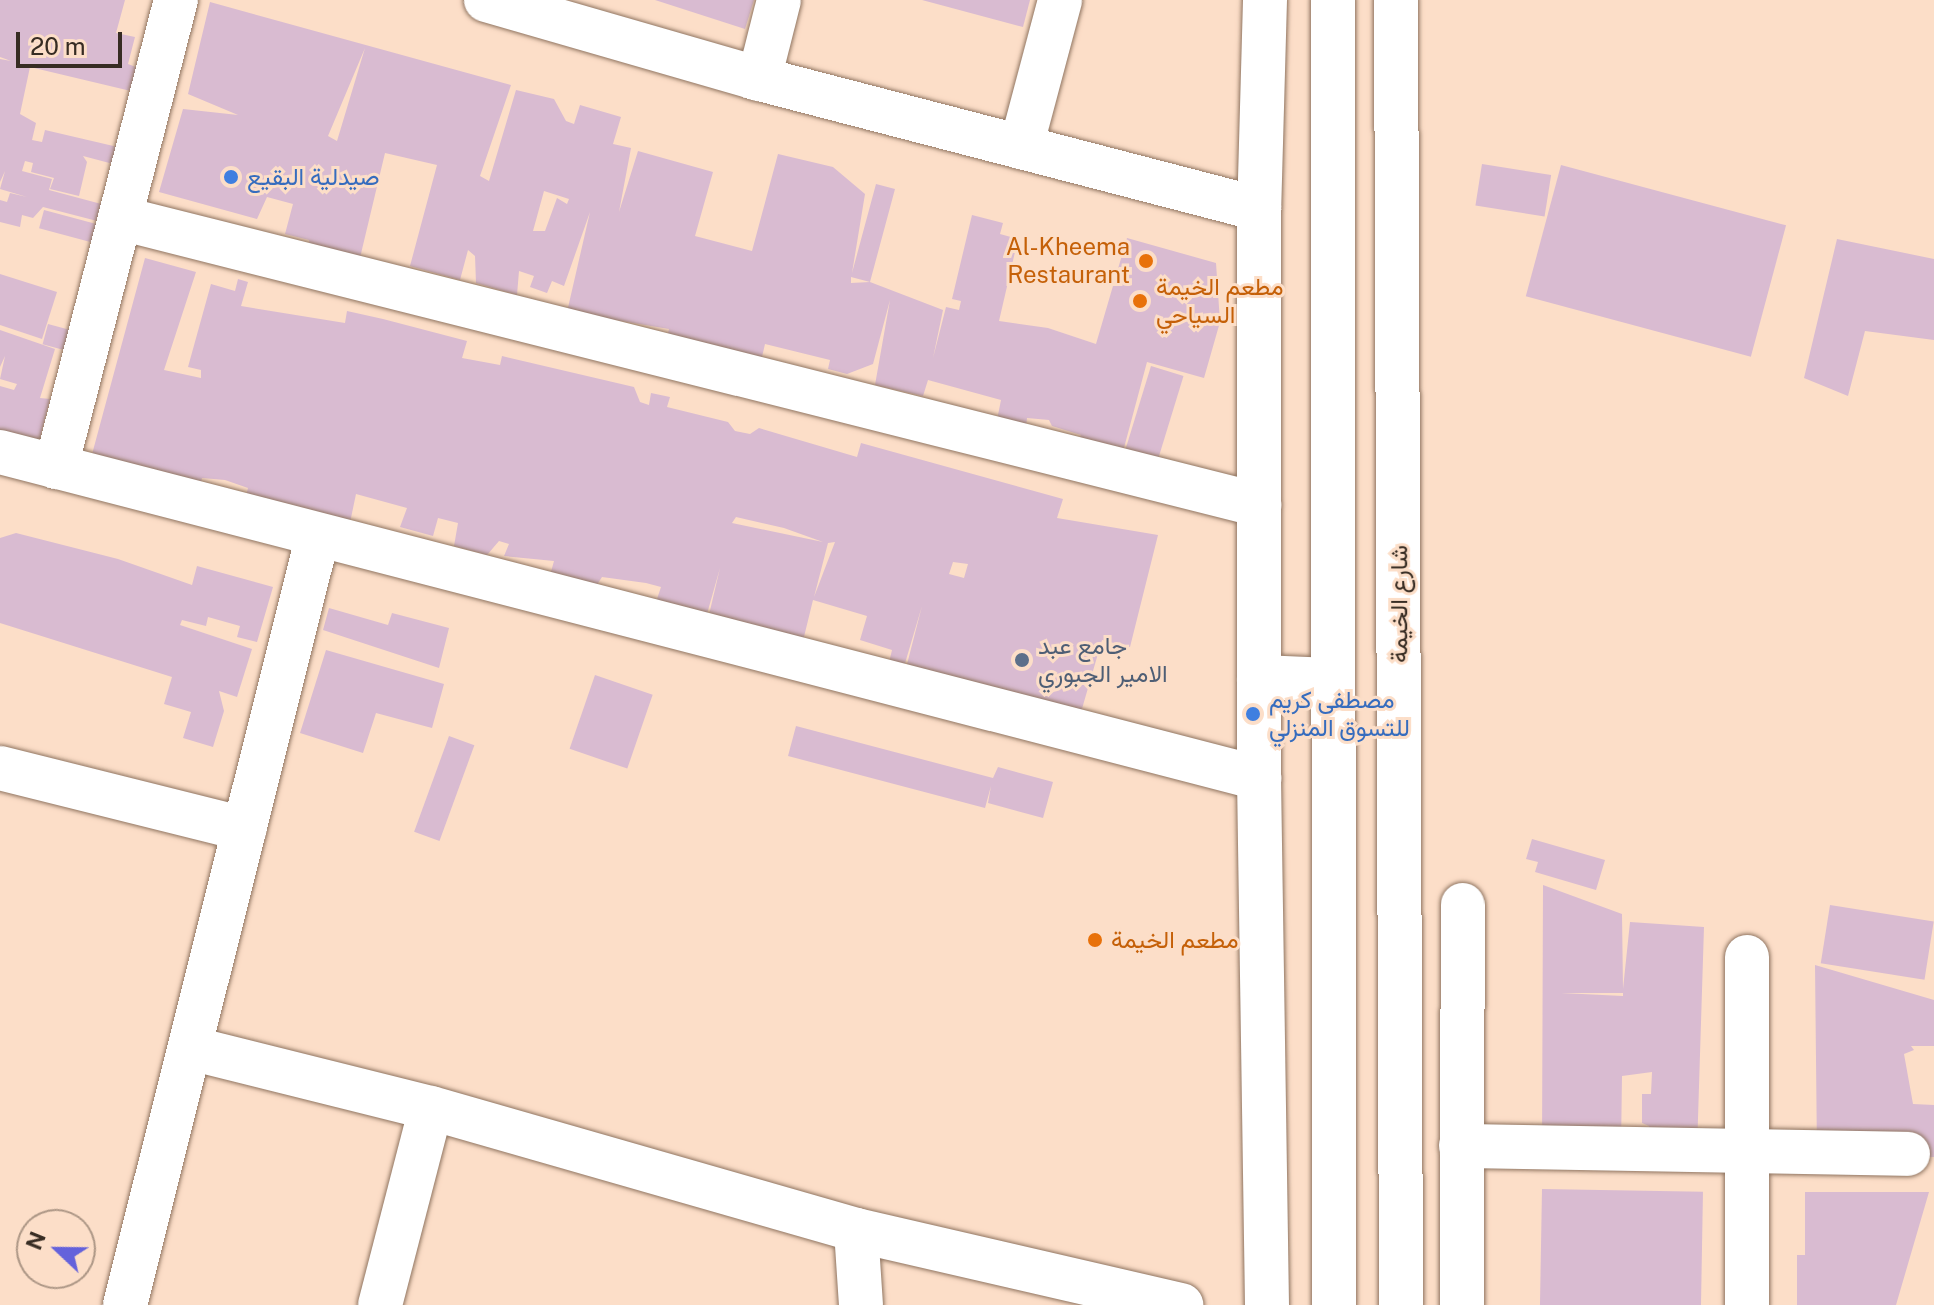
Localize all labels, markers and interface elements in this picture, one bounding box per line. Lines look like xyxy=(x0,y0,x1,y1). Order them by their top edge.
scale bar xyxy=(20,16,126,66)
text: 20 m xyxy=(30,32,86,60)
place label: صيدلية البقيع xyxy=(247,163,380,191)
marker: صيدلية البقيع xyxy=(222,168,240,186)
place label: Al-Kheema Restaurant xyxy=(1006,233,1130,289)
marker: Al-Kheema Restaurant xyxy=(1137,252,1155,270)
place label: مطعم الخيمة السياحي xyxy=(1156,273,1284,329)
marker: مطعم الخيمة السياحي xyxy=(1131,292,1149,310)
street label: شارع الخيمة xyxy=(1385,545,1413,663)
place label: جامع عبد الامير الجبوري xyxy=(1038,632,1168,688)
marker: جامع عبد الامير الجبوري xyxy=(1013,651,1031,669)
place label: مصطفى كريم للتسوق المنزلي xyxy=(1269,686,1410,742)
marker: مصطفى كريم للتسوق المنزلي xyxy=(1244,705,1262,723)
place label: مطعم الخيمة xyxy=(1111,926,1239,954)
marker: مطعم الخيمة xyxy=(1086,931,1104,949)
north arrow xyxy=(16,1209,96,1289)
text: N xyxy=(20,1228,51,1254)

